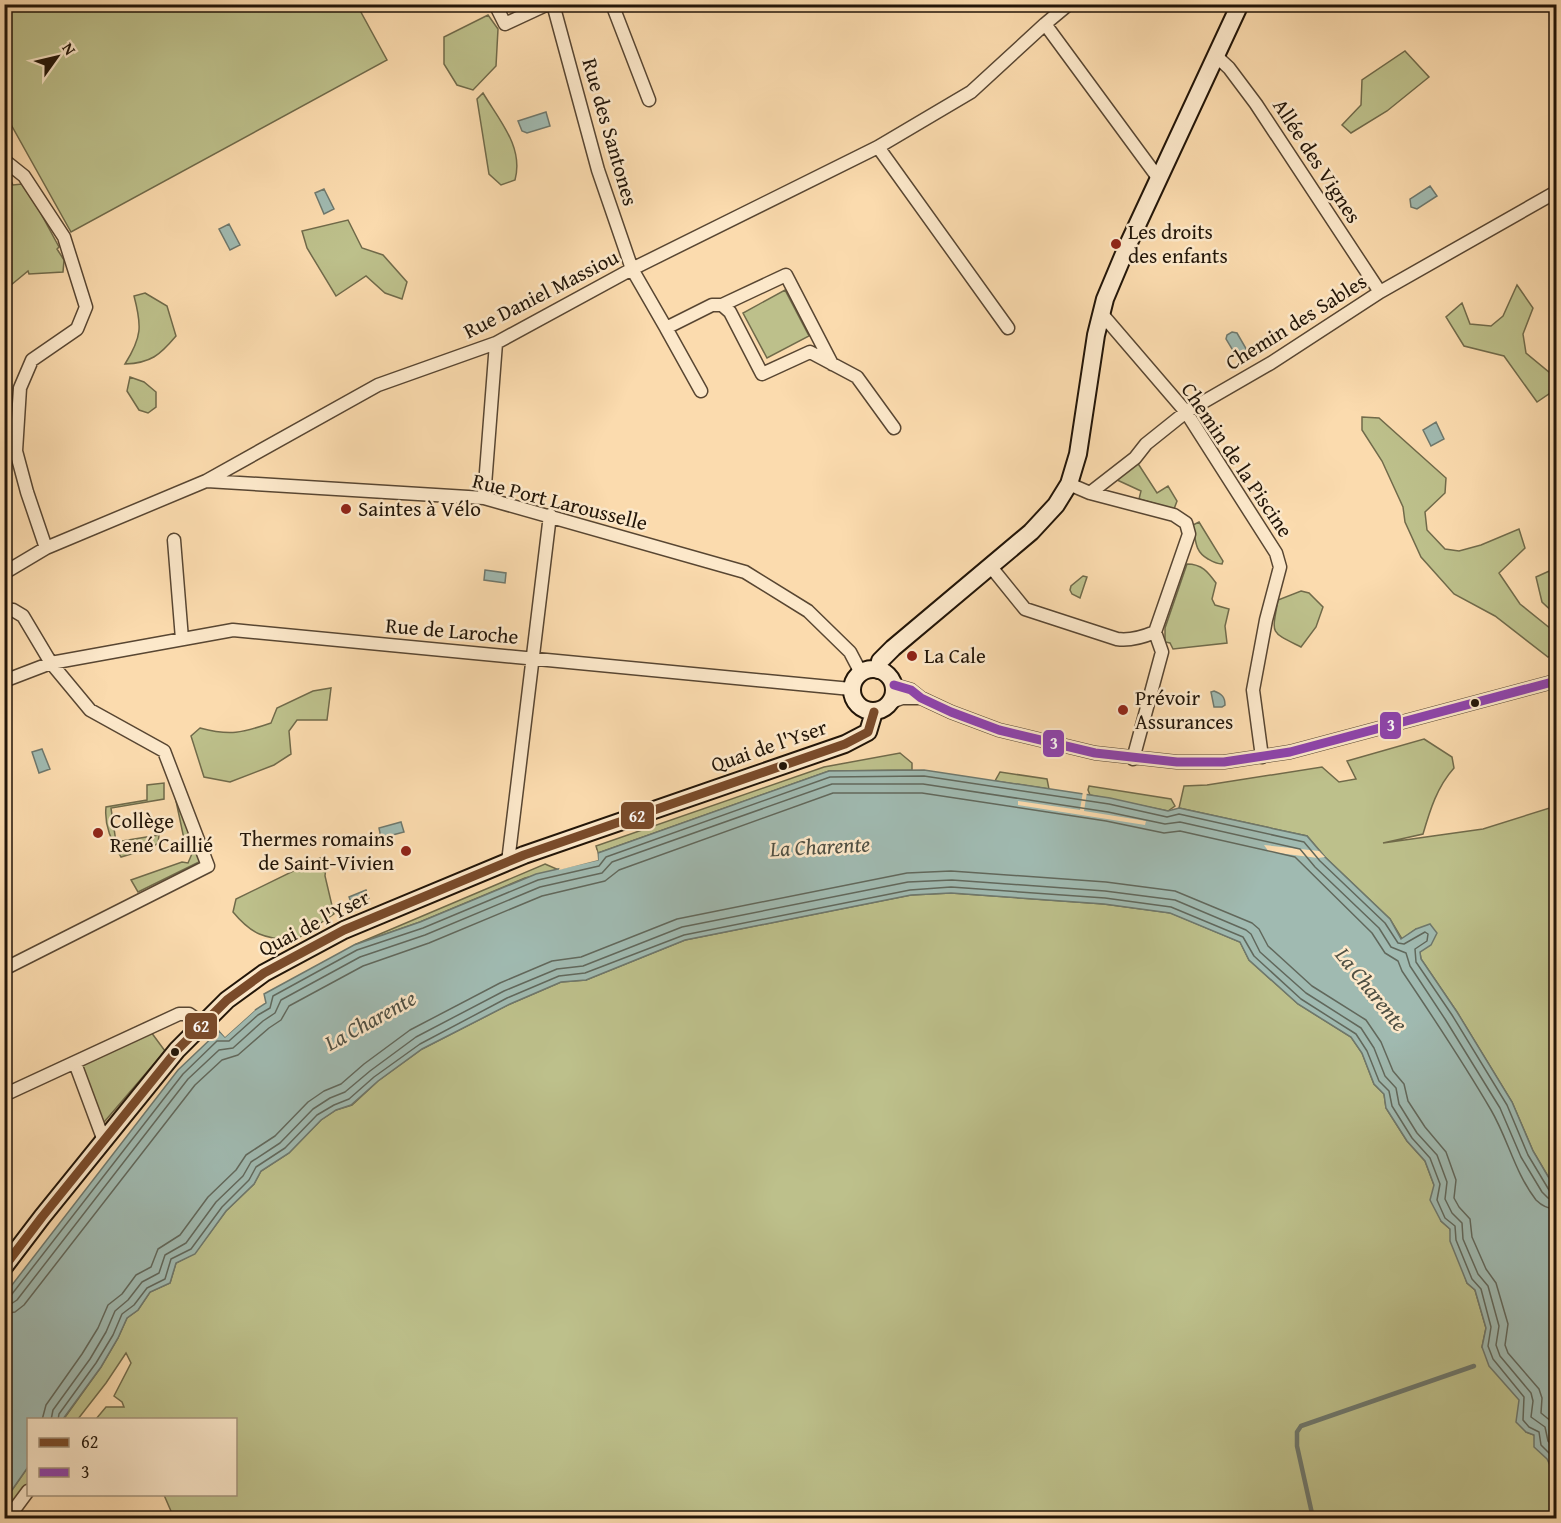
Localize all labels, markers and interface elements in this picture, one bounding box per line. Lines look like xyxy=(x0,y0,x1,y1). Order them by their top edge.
north arrow xyxy=(27,27,87,87)
text: N xyxy=(56,37,83,60)
street label: Rue des Santones xyxy=(575,55,646,209)
street label: Allée des Vignes xyxy=(1265,92,1369,229)
place label: Les droits des enfants xyxy=(1128,216,1228,271)
marker: Les droits des enfants xyxy=(1109,237,1123,251)
street label: Rue Daniel Massiou xyxy=(458,241,624,346)
street label: Chemin des Sables xyxy=(1219,266,1373,378)
street label: Chemin de la Piscine xyxy=(1174,376,1301,544)
street label: Rue Port Larousselle xyxy=(469,465,651,538)
place label: Saintes à Vélo xyxy=(358,493,481,524)
marker: Saintes à Vélo xyxy=(339,502,353,516)
street label: Rue de Laroche xyxy=(384,609,520,652)
place label: La Cale xyxy=(924,640,986,671)
marker: La Cale xyxy=(905,649,919,663)
place label: Prévoir Assurances xyxy=(1135,682,1233,737)
unlabelled marker xyxy=(1469,697,1481,709)
marker: Prévoir Assurances xyxy=(1116,703,1130,717)
street label: Quai de l'Yser xyxy=(707,711,831,780)
line badge: 3 xyxy=(1379,711,1402,740)
text: 3 xyxy=(1387,713,1395,737)
line badge: 3 xyxy=(1042,729,1065,758)
text: 3 xyxy=(1050,731,1058,755)
unlabelled marker xyxy=(777,760,789,772)
line badge: 62 xyxy=(620,801,655,830)
text: 62 xyxy=(629,804,645,828)
place label: Collège René Caillié xyxy=(110,805,213,860)
place label: Thermes romains de Saint-Vivien xyxy=(240,823,394,878)
marker: Collège René Caillié xyxy=(91,826,105,840)
water label: La Charente xyxy=(768,827,871,865)
marker: Thermes romains de Saint-Vivien xyxy=(399,844,413,858)
street label: Quai de l'Yser xyxy=(253,881,375,964)
water label: La Charente xyxy=(1327,939,1416,1038)
water label: La Charente xyxy=(318,982,422,1059)
line badge: 62 xyxy=(184,1012,218,1040)
text: 62 xyxy=(193,1014,209,1038)
unlabelled marker xyxy=(169,1046,181,1058)
legend xyxy=(27,1418,237,1496)
text: 62 xyxy=(81,1428,98,1455)
text: 3 xyxy=(81,1458,90,1485)

